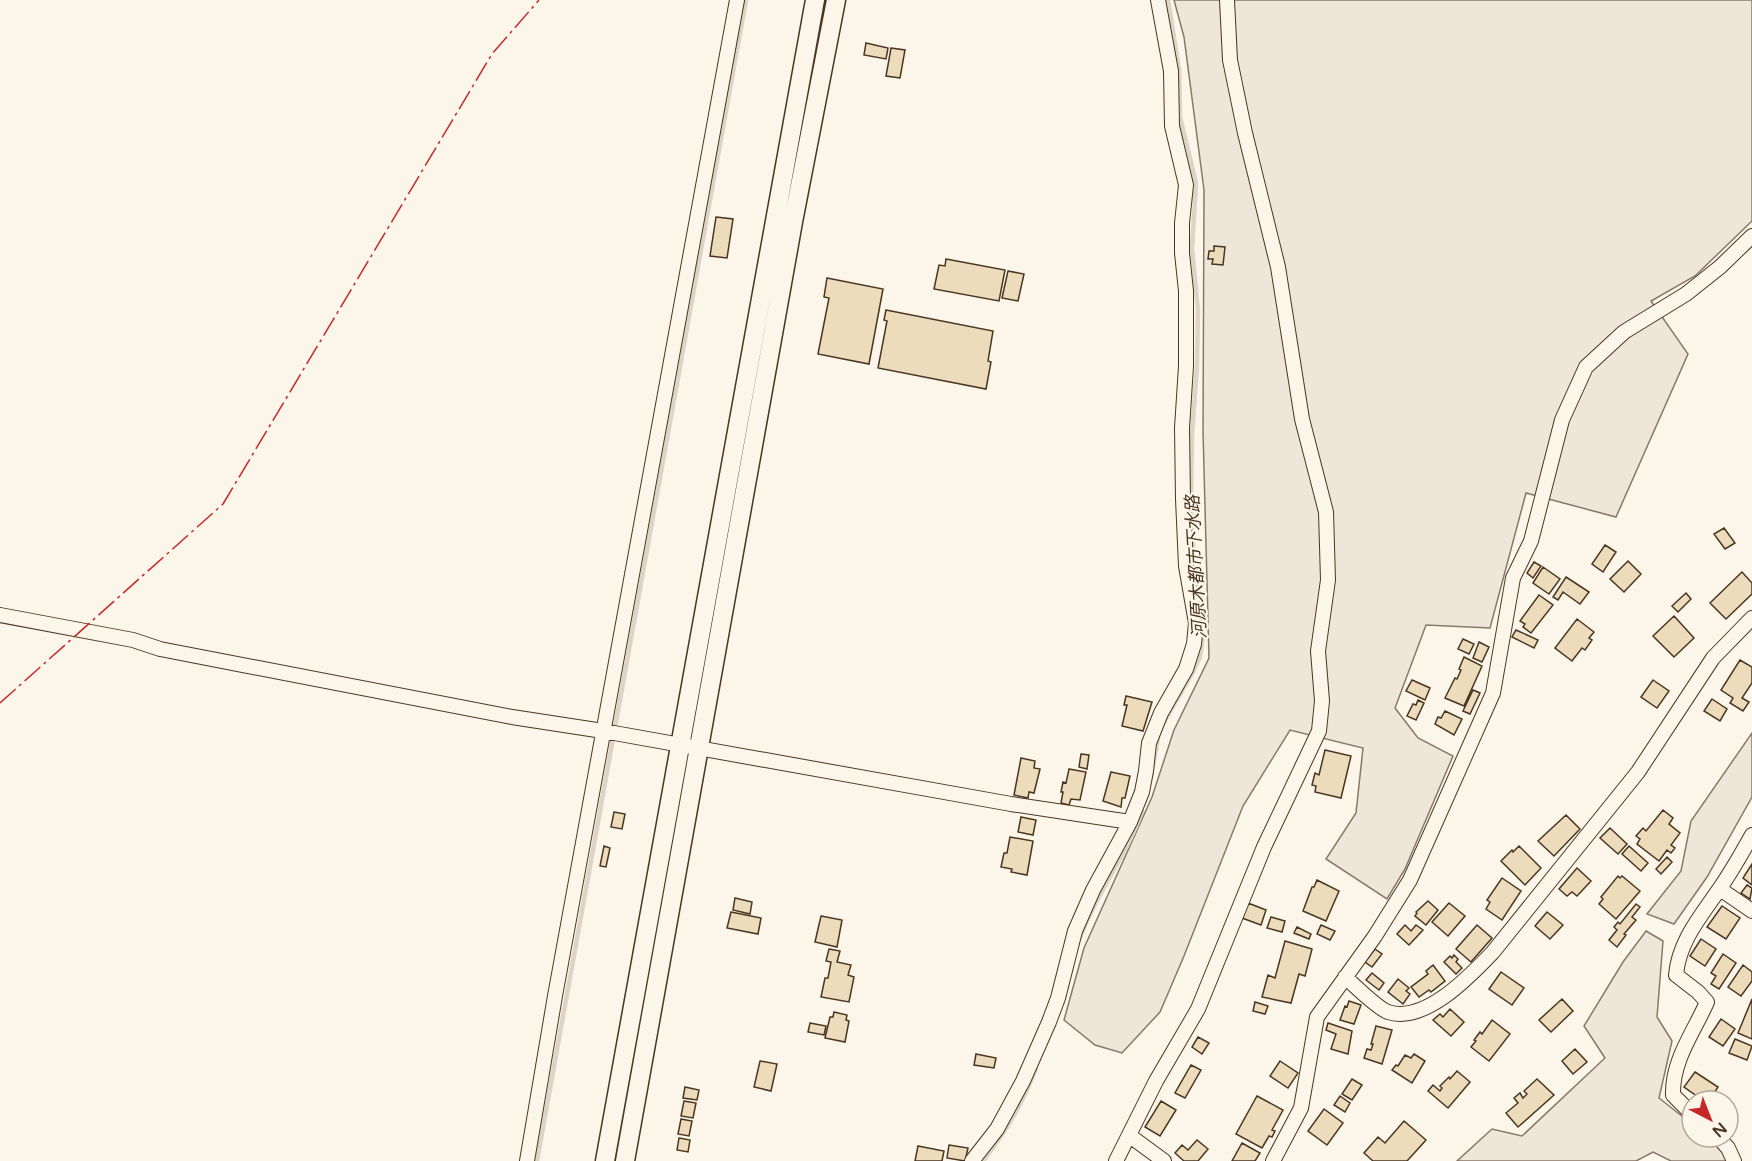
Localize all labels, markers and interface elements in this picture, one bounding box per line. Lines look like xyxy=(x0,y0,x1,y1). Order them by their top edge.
water label: 河原木都市下水路 xyxy=(1181,493,1211,639)
north arrow xyxy=(1680,1089,1740,1149)
text: N xyxy=(1708,1118,1731,1141)

